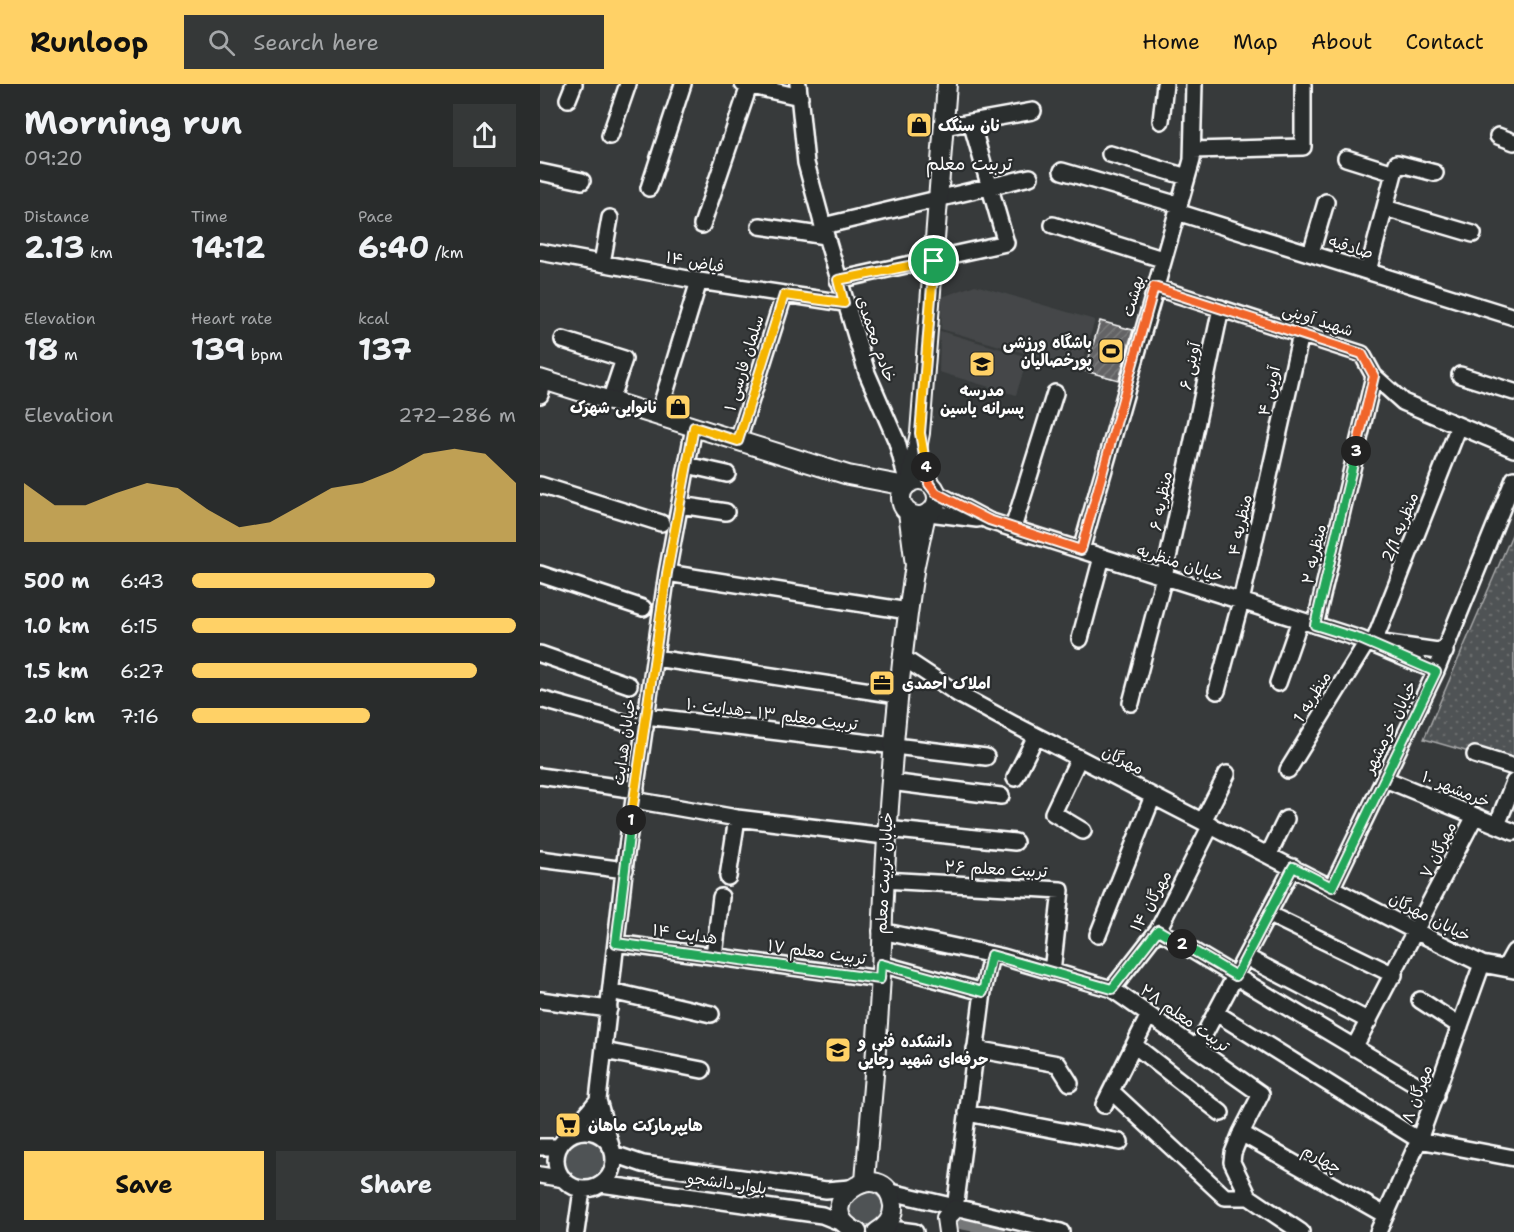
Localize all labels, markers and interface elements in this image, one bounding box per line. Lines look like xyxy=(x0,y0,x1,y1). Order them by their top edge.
search box xyxy=(184,15,604,69)
text: Runloop xyxy=(30,23,148,61)
icon: search xyxy=(205,26,238,59)
text: Search here xyxy=(253,28,379,57)
text: Home xyxy=(1142,28,1200,56)
text: Map xyxy=(1233,28,1278,56)
text: About xyxy=(1311,28,1372,56)
text: Contact xyxy=(1405,28,1484,56)
text: Morning run xyxy=(24,100,242,145)
button: share xyxy=(453,104,516,167)
shop icon: نان سنگک xyxy=(904,110,934,140)
place label: نان سنگک xyxy=(938,115,1000,136)
text: 09:20 xyxy=(24,145,83,171)
district label: تربیت معلم xyxy=(926,152,1013,178)
text: Distance xyxy=(24,206,90,227)
text: Time xyxy=(191,206,228,227)
text: Pace xyxy=(358,206,393,227)
text: 2.13 xyxy=(24,227,85,268)
text: 14:12 xyxy=(191,227,265,268)
text: 6:40 xyxy=(358,227,429,268)
street label: صادقیه xyxy=(1326,230,1376,264)
pin xyxy=(908,235,959,286)
text: km xyxy=(85,242,113,263)
text: /km xyxy=(429,242,464,263)
icon: arrive xyxy=(917,244,950,277)
street label: فیاض ۱۴ xyxy=(664,247,726,277)
street label: بهشت xyxy=(1117,273,1149,319)
street label: خادم محمدی xyxy=(850,293,901,386)
street label: شهید آوینی xyxy=(1280,299,1356,341)
text: Elevation xyxy=(24,308,96,329)
text: Heart rate xyxy=(191,308,273,329)
text: kcal xyxy=(358,308,389,329)
street label: سلمان فارسی ۱ xyxy=(719,312,769,414)
text: 18 xyxy=(24,329,59,370)
text: 139 xyxy=(191,329,245,370)
text: 137 xyxy=(358,329,412,370)
place label: باشگاه ورزشی پورخصالیان xyxy=(1003,332,1092,371)
sports icon: باشگاه ورزشی پورخصالیان xyxy=(1096,336,1126,366)
street label: آوینی ۶ xyxy=(1175,339,1205,392)
text: m xyxy=(59,344,78,365)
text: bpm xyxy=(245,344,283,365)
school or university icon: مدرسه پسرانه یاسین xyxy=(967,349,997,379)
street label: آوینی ۴ xyxy=(1253,363,1285,418)
place label: مدرسه پسرانه یاسین xyxy=(940,380,1024,419)
shop icon: نانوایی شهرک xyxy=(663,392,693,422)
place label: نانوایی شهرک xyxy=(570,397,658,418)
text: Elevation xyxy=(24,402,114,428)
text: 272–286 m xyxy=(398,402,516,428)
pin: 3 xyxy=(1341,436,1371,466)
text: 3 xyxy=(1350,440,1362,461)
pin: 4 xyxy=(911,452,941,482)
text: 4 xyxy=(920,456,932,477)
street label: منظریه ۶ xyxy=(1145,470,1177,532)
street label: منظریه 2/1 xyxy=(1377,489,1423,565)
street label: منظریه ۴ xyxy=(1223,492,1257,558)
street label: منظریه ۲ xyxy=(1297,522,1331,586)
street label: خیابان منظریه xyxy=(1134,539,1226,587)
text: 500 m xyxy=(24,568,90,594)
text: 6:43 xyxy=(120,568,164,594)
text: 1.0 km xyxy=(24,613,89,639)
text: 6:15 xyxy=(120,613,158,639)
text: 1.5 km xyxy=(24,658,88,684)
text: 6:27 xyxy=(120,658,164,684)
street label: منظریه 1 xyxy=(1288,667,1336,727)
office icon: املاک احمدی xyxy=(867,668,897,698)
place label: املاک احمدی xyxy=(902,673,991,694)
street label: خیابان خرمشهر xyxy=(1358,677,1421,778)
street label: تربیت معلم ۱۳ -هدایت ۱۰ xyxy=(685,693,859,737)
street label: خیابان هدایت xyxy=(608,697,640,787)
text: 2.0 km xyxy=(24,703,95,729)
text: 7:16 xyxy=(120,703,159,729)
street label: مهرگان xyxy=(1099,741,1147,779)
street label: خرمشهر ۱۰ xyxy=(1419,766,1493,812)
pin: 1 xyxy=(616,805,646,835)
text: 1 xyxy=(627,809,635,830)
street label: خیابان تربیت معلم xyxy=(870,812,900,935)
street label: مهرگان ۷ xyxy=(1415,818,1461,882)
street label: تربیت معلم ۲۶ xyxy=(944,856,1048,884)
street label: مهرگان ۱۴ xyxy=(1126,867,1176,935)
street label: خیابان مهرگان xyxy=(1386,887,1474,947)
street label: هدایت ۱۴ xyxy=(651,919,719,949)
pin: 2 xyxy=(1167,929,1197,959)
text: 2 xyxy=(1176,933,1188,954)
street label: تربیت معلم ۱۷ xyxy=(766,935,868,971)
street label: تربیت معلم ۲۸ xyxy=(1135,979,1234,1058)
place label: دانشکده فنی و حرفه‌ای شهید رجایی xyxy=(857,1031,989,1070)
school or university icon: دانشکده فنی و حرفه‌ای شهید رجایی xyxy=(823,1035,853,1065)
street label: مهرگان ۸ xyxy=(1397,1062,1437,1126)
supermarket icon: هایپرمارکت ماهان xyxy=(553,1110,583,1140)
place label: هایپرمارکت ماهان xyxy=(588,1115,703,1136)
street label: چهارم xyxy=(1297,1139,1346,1180)
button: Save xyxy=(24,1151,264,1220)
button: Share xyxy=(276,1151,516,1220)
street label: بلوار دانشجو xyxy=(685,1167,768,1199)

